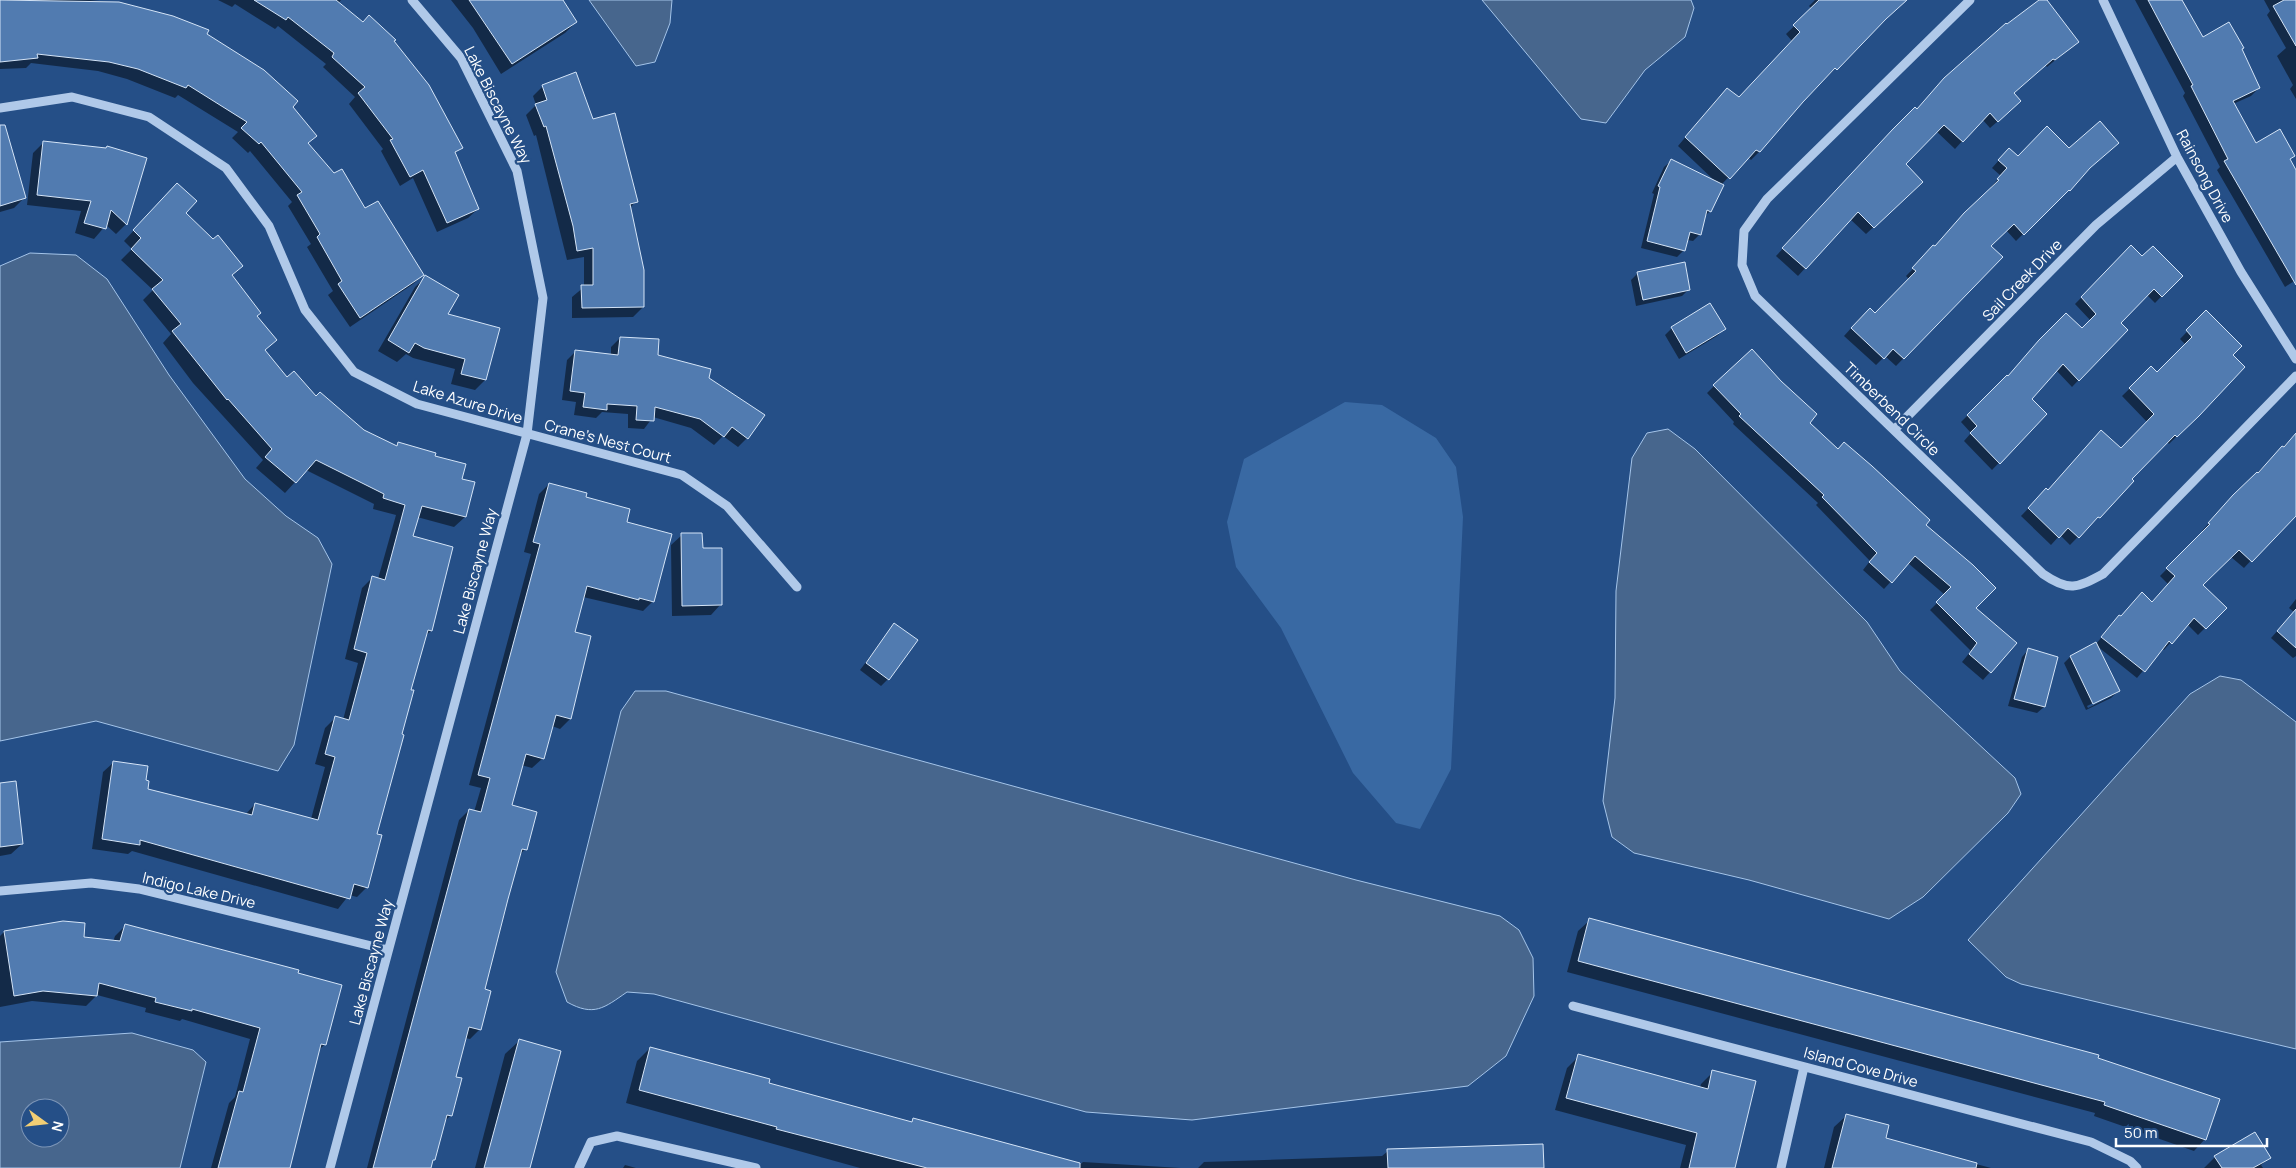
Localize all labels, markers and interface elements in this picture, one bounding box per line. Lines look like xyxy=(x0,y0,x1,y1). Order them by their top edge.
street label: Lake Biscayne Way xyxy=(459,43,537,168)
street label: Rainsong Drive xyxy=(2172,126,2239,227)
street label: Sail Creek Drive xyxy=(1977,234,2067,326)
street label: Timberbend Circle xyxy=(1839,358,1945,461)
street label: Lake Azure Drive xyxy=(411,375,526,429)
street label: Crane's Nest Court xyxy=(542,414,674,468)
street label: Lake Biscayne Way xyxy=(448,506,502,636)
street label: Indigo Lake Drive xyxy=(140,867,258,913)
street label: Lake Biscayne Way xyxy=(344,897,398,1027)
street label: Island Cove Drive xyxy=(1802,1042,1921,1092)
north arrow xyxy=(20,1098,70,1148)
scale bar xyxy=(2116,1116,2267,1148)
text: N xyxy=(48,1119,69,1134)
text: 50 m xyxy=(2124,1122,2158,1143)

